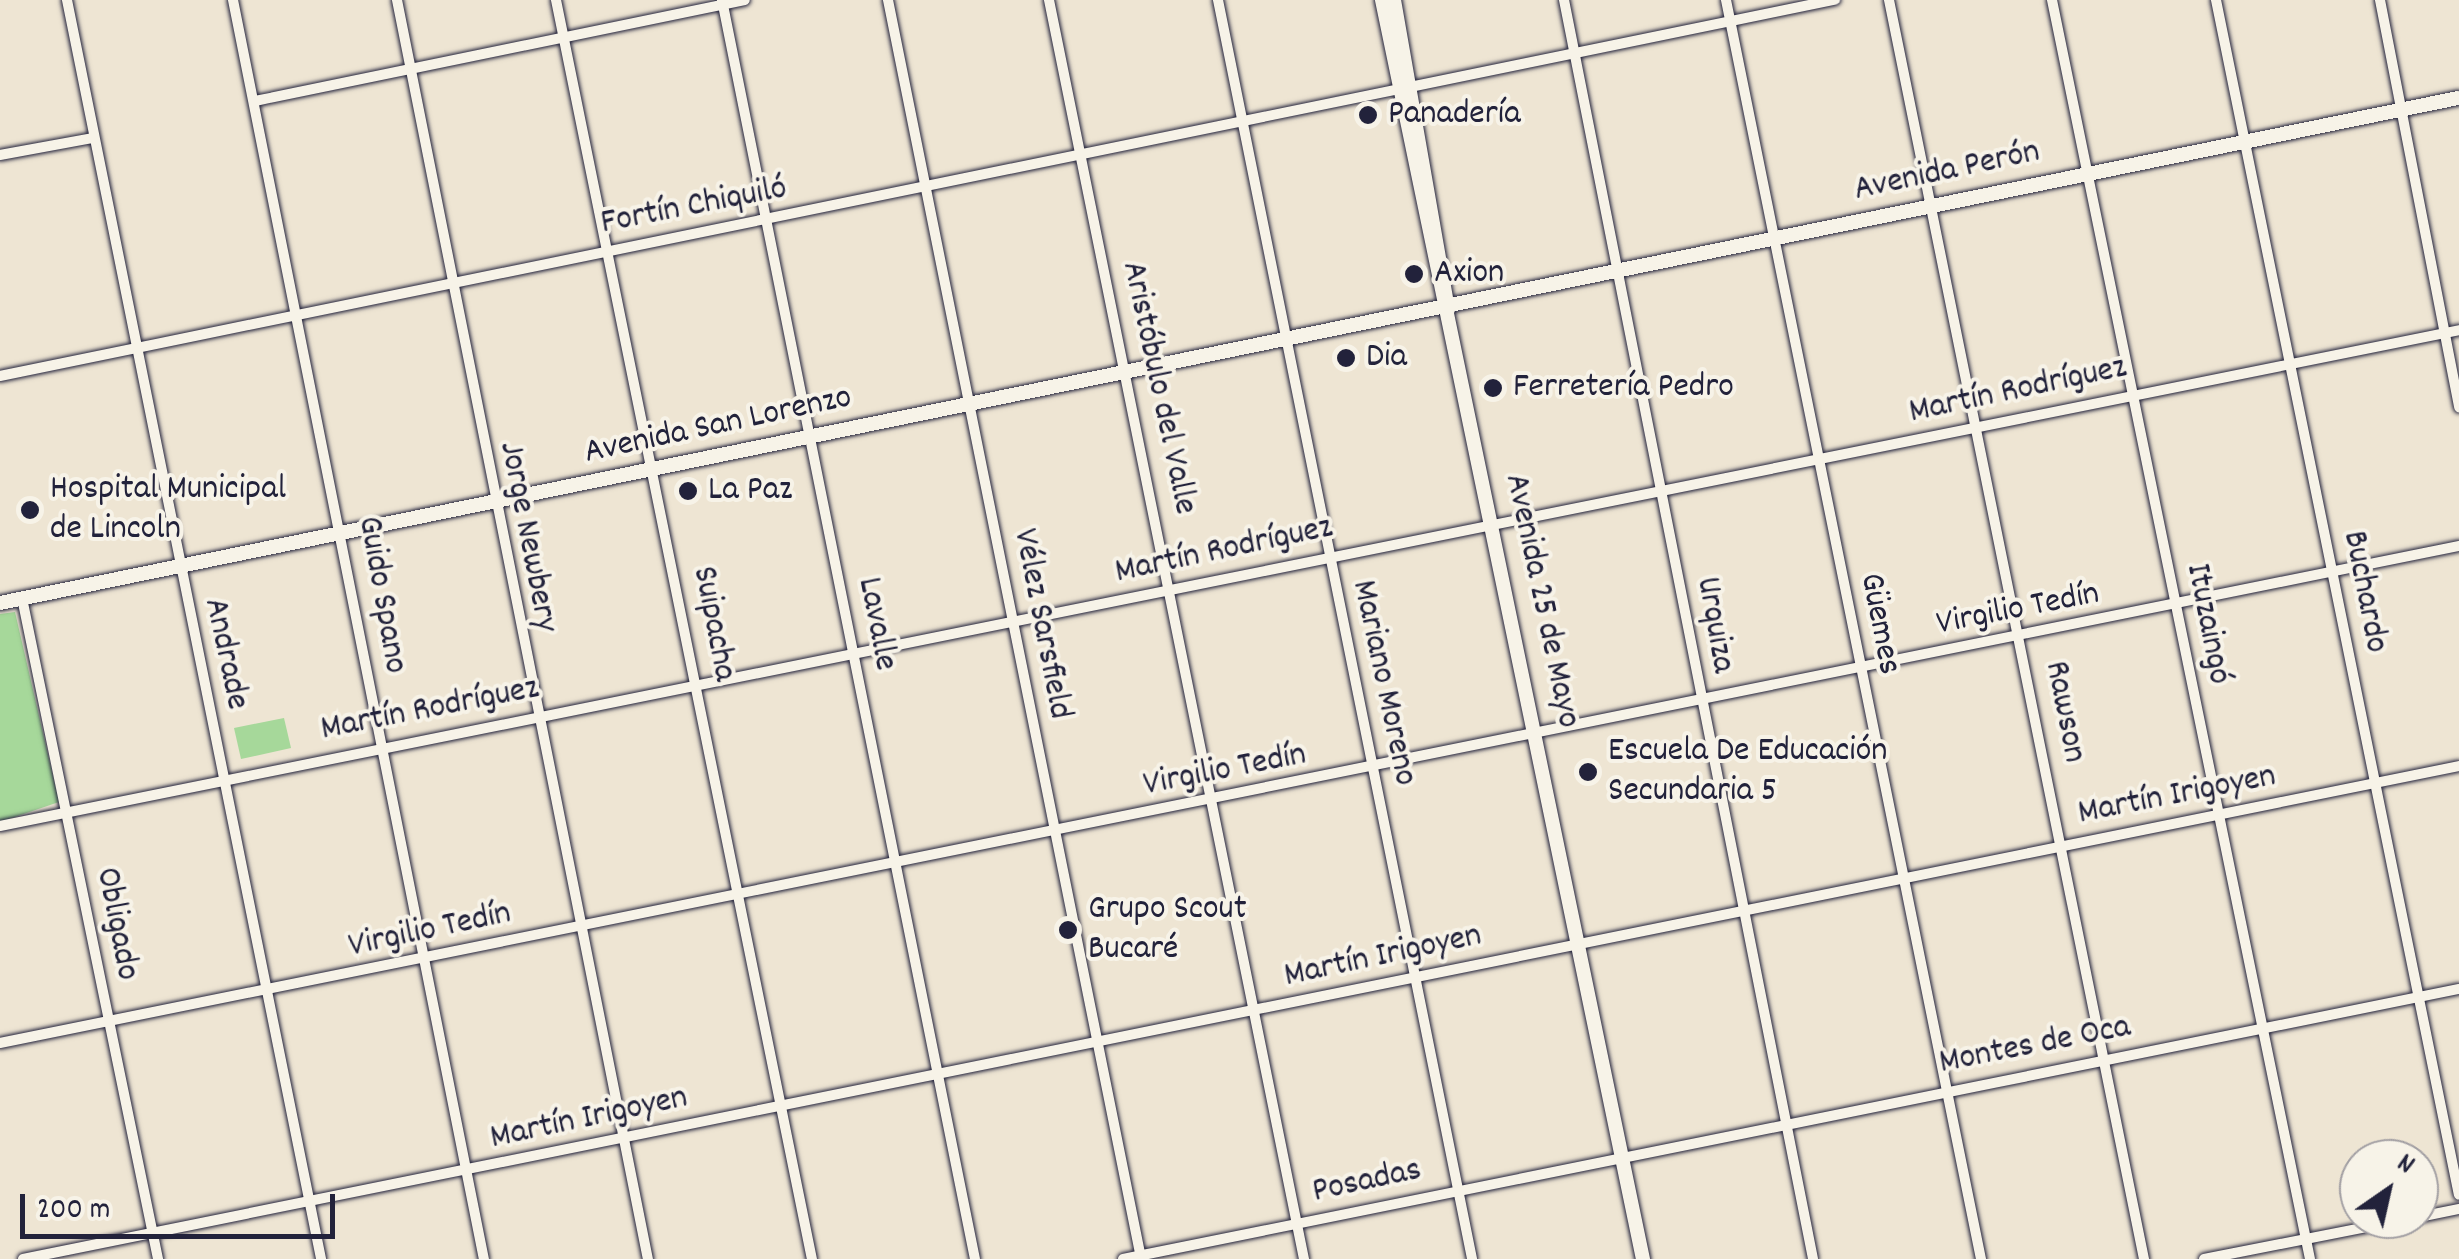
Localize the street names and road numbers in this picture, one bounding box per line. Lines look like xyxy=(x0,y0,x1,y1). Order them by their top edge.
street label: Avenida Perón xyxy=(1850,132,2044,212)
street label: Fortín Chiquiló xyxy=(598,168,790,246)
street label: Aristóbulo del Valle xyxy=(1111,258,1205,518)
street label: Martín Rodríguez xyxy=(1906,347,2130,435)
street label: Avenida San Lorenzo xyxy=(581,377,855,475)
street label: Jorge Newbery xyxy=(488,438,566,636)
street label: Avenida 25 de Mayo xyxy=(1494,470,1588,732)
street label: Martín Rodríguez xyxy=(1112,507,1336,595)
street label: Guido Spano xyxy=(347,513,415,677)
street label: Vélez Sarsfield xyxy=(1002,525,1080,723)
street label: Buchardo xyxy=(2332,528,2396,656)
street label: Ituzaingó xyxy=(2175,560,2239,688)
street label: Suipacha xyxy=(681,563,745,685)
street label: Güemes xyxy=(1849,570,1909,678)
street label: Lavalle xyxy=(846,574,906,674)
street label: Urquiza xyxy=(1685,574,1743,676)
street label: Virgilio Tedín xyxy=(1933,574,2103,646)
street label: Mariano Moreno xyxy=(1341,577,1425,789)
street label: Andrade xyxy=(193,594,257,714)
street label: Rawson xyxy=(2034,658,2094,766)
street label: Martín Rodríguez xyxy=(318,668,542,752)
street label: Virgilio Tedín xyxy=(1140,735,1310,807)
street label: Martín Irigoyen xyxy=(2075,756,2279,836)
street label: Obligado xyxy=(85,864,147,984)
street label: Virgilio Tedín xyxy=(345,893,515,969)
street label: Martín Irigoyen xyxy=(1281,916,1485,998)
street label: Montes de Oca xyxy=(1936,1007,2134,1085)
street label: Martín Irigoyen xyxy=(487,1078,691,1160)
street label: Posadas xyxy=(1309,1150,1425,1214)

